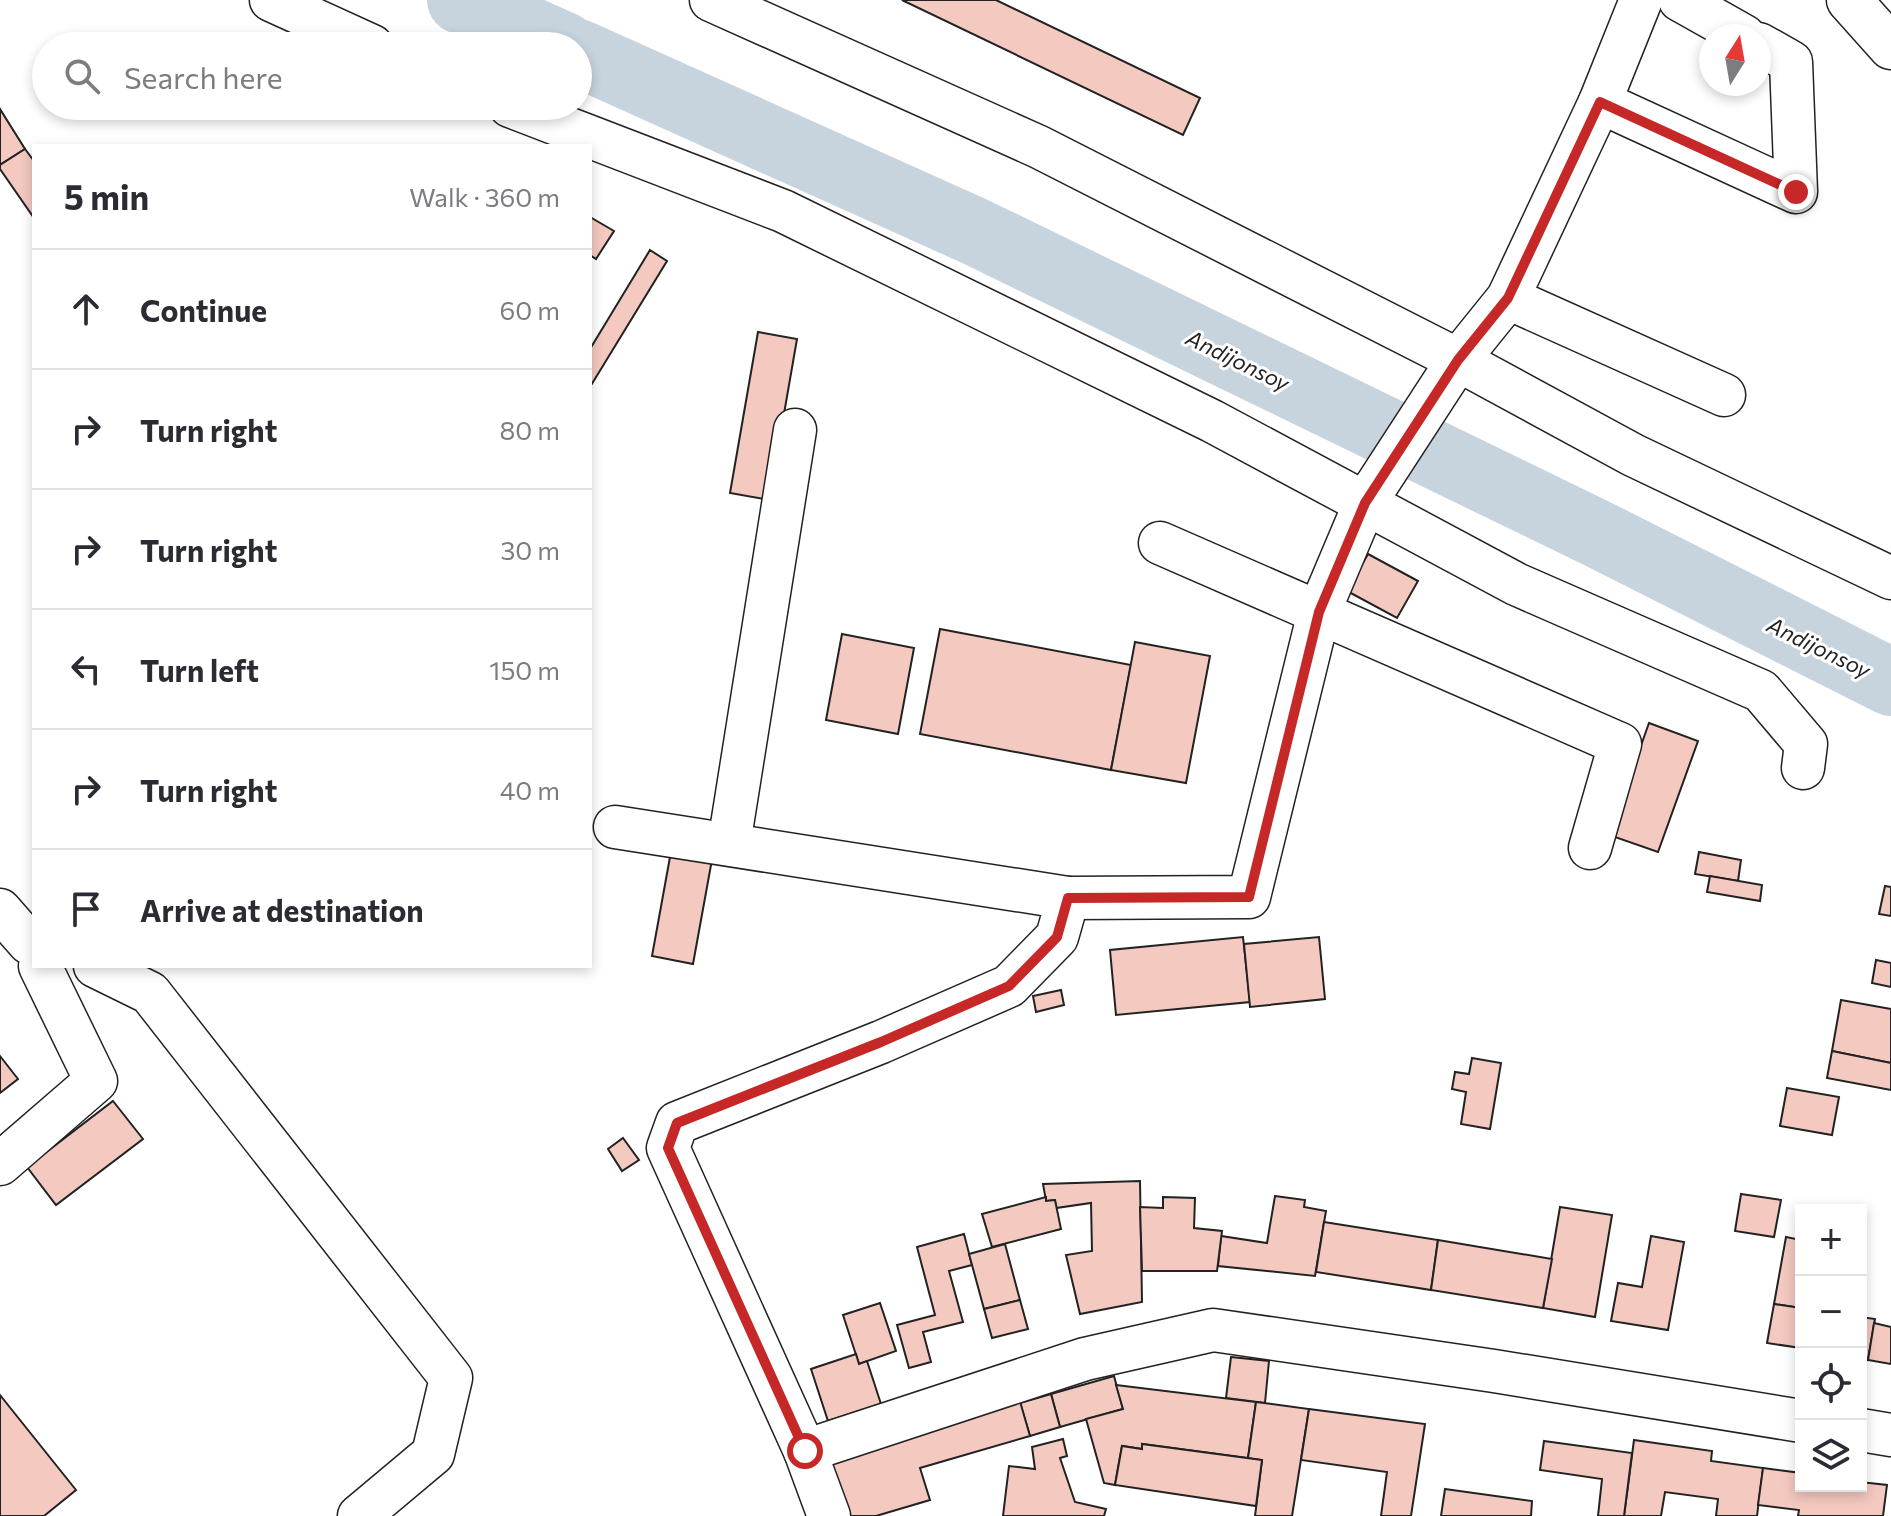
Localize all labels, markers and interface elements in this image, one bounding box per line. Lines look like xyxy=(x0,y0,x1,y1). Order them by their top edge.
north arrow xyxy=(1699,24,1771,96)
search box xyxy=(32,32,592,120)
icon: search xyxy=(60,54,104,98)
text: Search here xyxy=(124,58,283,95)
route end xyxy=(1778,174,1814,210)
text: 5 min xyxy=(64,175,149,217)
text: Walk · 360 m xyxy=(409,181,560,212)
icon: ahead xyxy=(64,287,108,331)
text: Continue xyxy=(140,291,267,328)
text: 60 m xyxy=(500,294,560,325)
water label: Andijonsoy xyxy=(1181,323,1294,397)
icon: right xyxy=(64,407,108,451)
text: Turn right xyxy=(140,411,277,448)
text: 80 m xyxy=(500,414,560,445)
icon: right xyxy=(64,527,108,571)
text: Turn right xyxy=(140,531,277,568)
text: 30 m xyxy=(501,534,560,565)
water label: Andijonsoy xyxy=(1762,610,1875,684)
icon: left xyxy=(64,647,108,691)
text: Turn left xyxy=(140,651,259,688)
text: 150 m xyxy=(489,654,560,685)
icon: right xyxy=(64,767,108,811)
text: Turn right xyxy=(140,771,277,808)
text: 40 m xyxy=(500,774,560,805)
icon: arrive xyxy=(64,887,108,931)
text: Arrive at destination xyxy=(140,891,424,928)
map controls xyxy=(1795,1204,1867,1492)
button: + xyxy=(1795,1204,1867,1276)
button: − xyxy=(1795,1276,1867,1348)
button: locate xyxy=(1795,1348,1867,1420)
button: layers xyxy=(1795,1420,1867,1492)
route start xyxy=(787,1433,823,1469)

